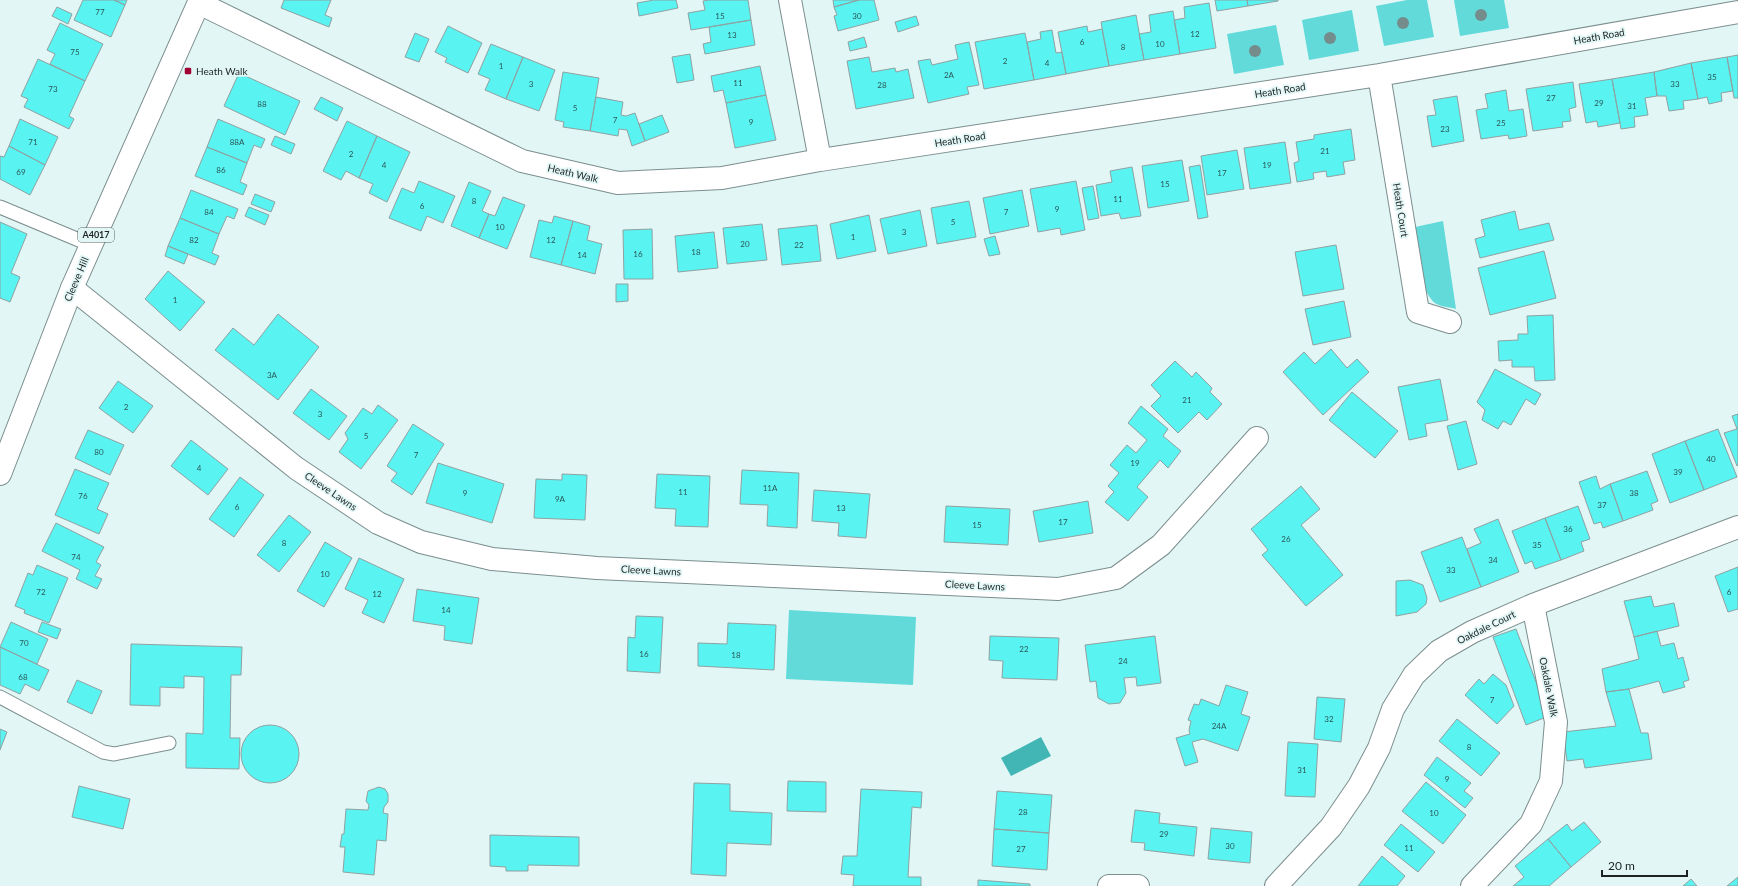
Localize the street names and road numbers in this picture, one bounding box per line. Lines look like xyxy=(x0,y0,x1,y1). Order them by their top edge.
street label: Heath Road xyxy=(1573,26,1625,46)
street label: Heath Road xyxy=(1254,80,1306,100)
street label: Heath Road xyxy=(934,129,986,149)
street label: Heath Walk xyxy=(547,161,600,185)
street label: Heath Court xyxy=(1391,182,1411,238)
road number: A4017 xyxy=(78,228,114,242)
street label: Cleeve Hill xyxy=(61,255,91,303)
street label: Cleeve Lawns xyxy=(303,469,359,513)
street label: Cleeve Lawns xyxy=(621,562,681,578)
street label: Cleeve Lawns xyxy=(945,577,1005,593)
street label: Oakdale Court xyxy=(1455,608,1518,646)
street label: Oakdale Walk xyxy=(1537,656,1561,719)

